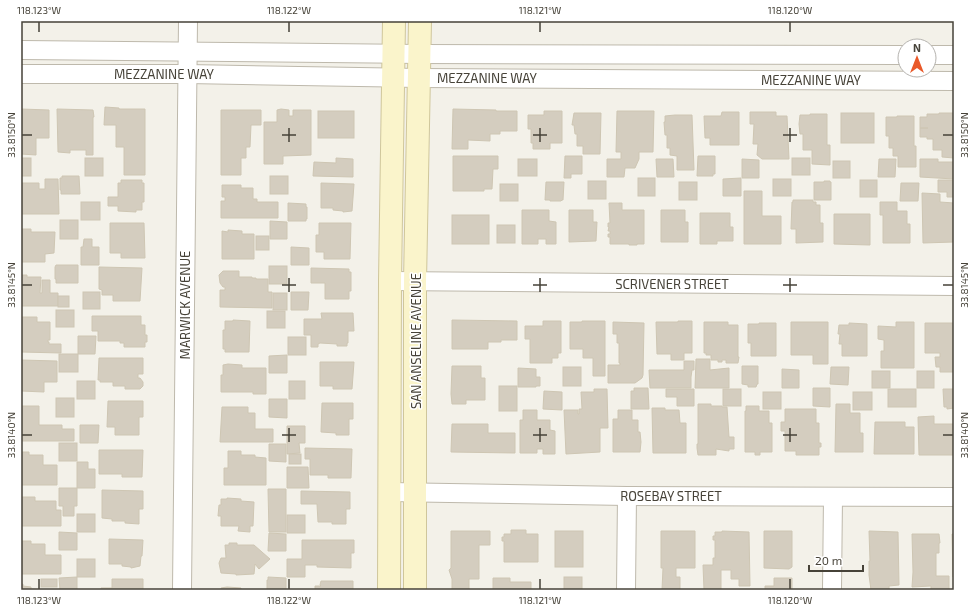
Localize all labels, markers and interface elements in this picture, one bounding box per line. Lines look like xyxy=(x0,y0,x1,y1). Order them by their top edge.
text: 118.123°W xyxy=(17,4,62,16)
text: 118.122°W xyxy=(267,4,312,16)
text: 118.121°W xyxy=(519,4,562,16)
text: 118.120°W xyxy=(768,4,813,16)
north arrow xyxy=(897,38,937,78)
text: N xyxy=(913,41,921,54)
street label: MEZZANINE WAY xyxy=(114,66,215,82)
street label: MEZZANINE WAY xyxy=(437,70,538,86)
street label: MEZZANINE WAY xyxy=(761,72,862,88)
text: 33.8150°N xyxy=(5,112,17,158)
text: 33.8150°N xyxy=(958,112,970,158)
street label: MARWICK AVENUE xyxy=(177,251,193,359)
text: 33.8145°N xyxy=(5,262,17,308)
text: 33.8145°N xyxy=(958,262,970,308)
street label: SAN ANSELINE AVENUE xyxy=(408,273,424,409)
street label: SCRIVENER STREET xyxy=(615,276,729,292)
text: 33.8140°N xyxy=(5,412,17,458)
text: 33.8140°N xyxy=(958,412,970,458)
street label: ROSEBAY STREET xyxy=(620,488,722,504)
scale bar xyxy=(809,547,863,573)
text: 20 m xyxy=(815,553,842,567)
text: 118.123°W xyxy=(17,594,62,606)
text: 118.122°W xyxy=(267,594,312,606)
text: 118.121°W xyxy=(519,594,562,606)
text: 118.120°W xyxy=(768,594,813,606)

